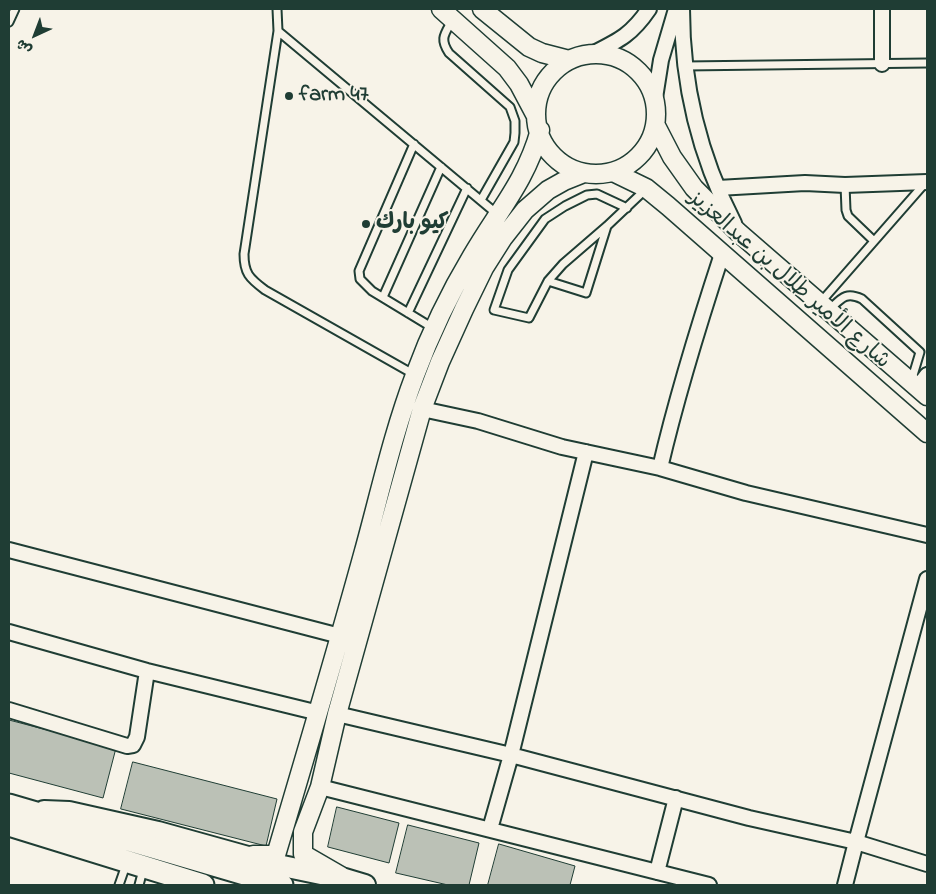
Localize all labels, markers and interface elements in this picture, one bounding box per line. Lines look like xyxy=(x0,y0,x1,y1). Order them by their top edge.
north arrow xyxy=(10,10,60,60)
text: ش xyxy=(12,33,37,59)
place label: farm 47 xyxy=(299,83,369,109)
marker: farm 47 xyxy=(283,90,295,102)
street label: شارع الأمير طلال بن عبدالعزيز xyxy=(682,186,894,376)
place label: كيو بارك xyxy=(376,211,448,237)
marker: كيو بارك xyxy=(360,218,372,230)

